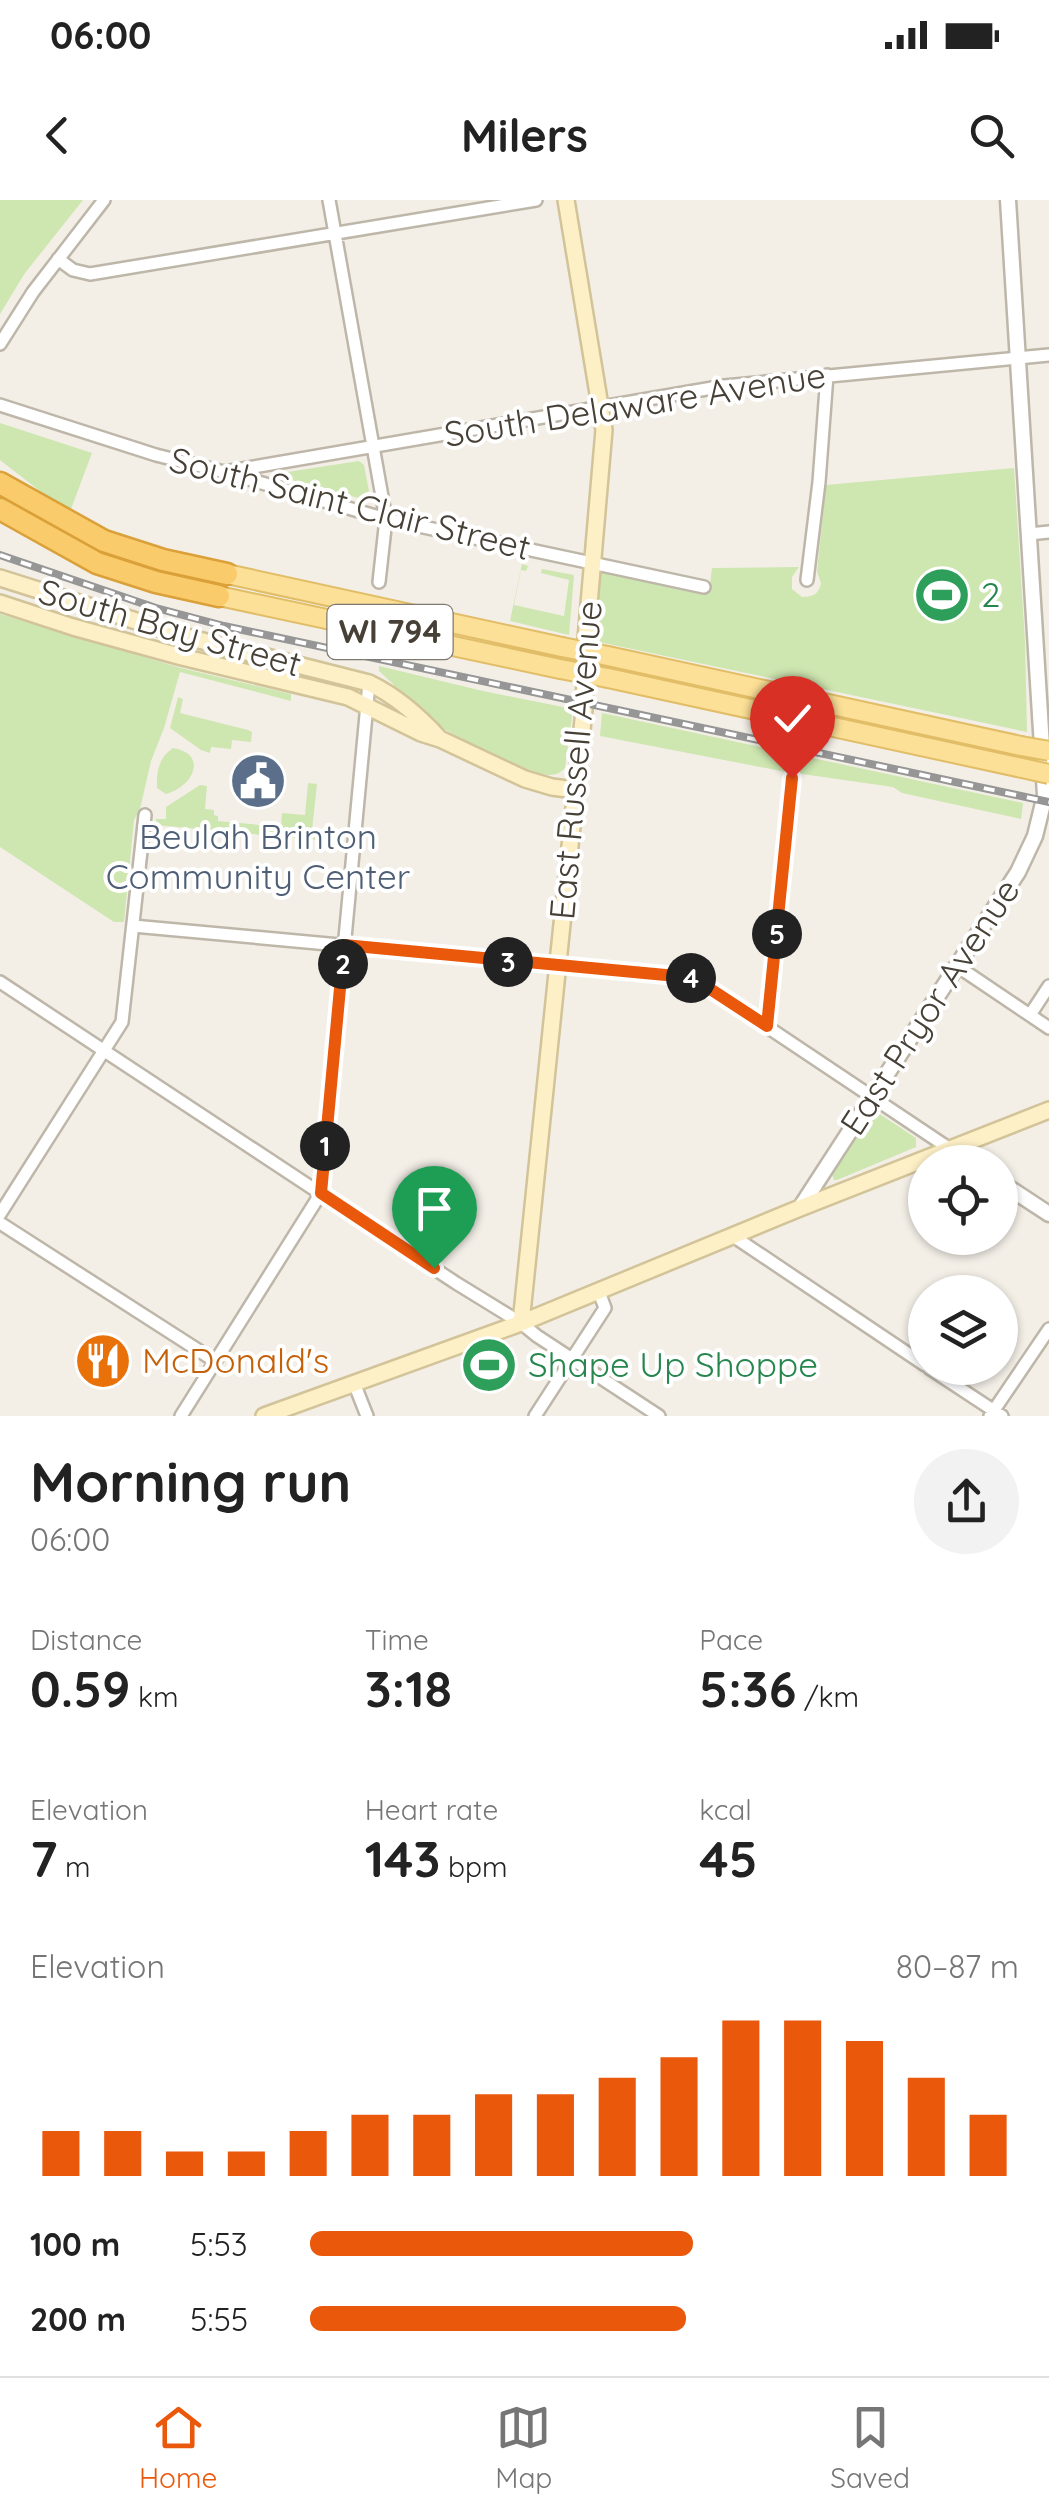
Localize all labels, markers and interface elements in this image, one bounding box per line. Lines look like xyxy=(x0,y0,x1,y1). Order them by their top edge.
text: 06:00 xyxy=(50,11,151,59)
text: Milers xyxy=(461,107,588,163)
icon: back xyxy=(30,108,85,163)
icon: search xyxy=(964,108,1019,163)
street label: South Delaware Avenue xyxy=(441,352,829,456)
street label: South Saint Clair Street xyxy=(165,437,535,569)
sports icon: 2 xyxy=(912,565,972,625)
street label: South Bay Street xyxy=(34,569,307,686)
place label: 2 xyxy=(981,572,1000,616)
street label: East Russell Avenue xyxy=(539,599,611,921)
road number: WI 794 xyxy=(328,605,452,659)
pin xyxy=(750,676,835,779)
icon: check xyxy=(765,691,820,746)
public building icon: Beulah Brinton Community Center xyxy=(228,751,288,811)
place label: Beulah Brinton Community Center xyxy=(106,814,410,898)
street label: East Pryor Avenue xyxy=(830,870,1028,1143)
pin: 5 xyxy=(752,909,802,959)
text: 5 xyxy=(769,916,785,951)
pin: 3 xyxy=(483,937,533,987)
pin: 2 xyxy=(318,939,368,989)
text: 3 xyxy=(500,944,516,979)
text: 2 xyxy=(335,946,351,981)
pin: 4 xyxy=(666,953,716,1003)
text: 4 xyxy=(683,960,699,995)
pin: 1 xyxy=(300,1121,350,1171)
text: 1 xyxy=(320,1128,330,1163)
map controls xyxy=(908,1145,1018,1385)
button: locate xyxy=(908,1145,1018,1255)
pin xyxy=(392,1166,477,1269)
icon: arrive xyxy=(407,1181,462,1236)
button: layers xyxy=(908,1275,1018,1385)
restaurant icon: McDonald's xyxy=(73,1331,133,1391)
sports icon: Shape Up Shoppe xyxy=(459,1335,519,1395)
place label: McDonald's xyxy=(142,1338,329,1382)
place label: Shape Up Shoppe xyxy=(528,1342,818,1386)
text: Morning run xyxy=(30,1447,351,1516)
button: share xyxy=(914,1449,1019,1554)
text: 06:00 xyxy=(30,1519,110,1559)
text: Distance xyxy=(30,1622,142,1657)
text: Time xyxy=(365,1622,429,1657)
text: Pace xyxy=(699,1622,763,1657)
text: 0.59 xyxy=(30,1657,130,1720)
text: 3:18 xyxy=(365,1657,452,1720)
text: 5:36 xyxy=(699,1657,796,1720)
text: km xyxy=(130,1679,179,1714)
text: /km xyxy=(796,1679,859,1714)
text: Elevation xyxy=(30,1792,148,1827)
text: Heart rate xyxy=(365,1792,498,1827)
text: kcal xyxy=(699,1792,752,1827)
text: 7 xyxy=(30,1827,57,1890)
text: 143 xyxy=(365,1827,440,1890)
text: 45 xyxy=(699,1827,758,1890)
text: m xyxy=(57,1849,91,1884)
text: bpm xyxy=(440,1849,507,1884)
text: Elevation xyxy=(30,1946,165,1986)
text: 80–87 m xyxy=(896,1946,1019,1986)
text: 100 m xyxy=(30,2224,120,2264)
text: 5:53 xyxy=(190,2224,248,2264)
text: 200 m xyxy=(30,2299,126,2339)
text: 5:55 xyxy=(190,2299,248,2339)
tab: Home xyxy=(139,2400,217,2495)
tab: Map xyxy=(495,2400,552,2495)
tab: Saved xyxy=(830,2400,910,2495)

